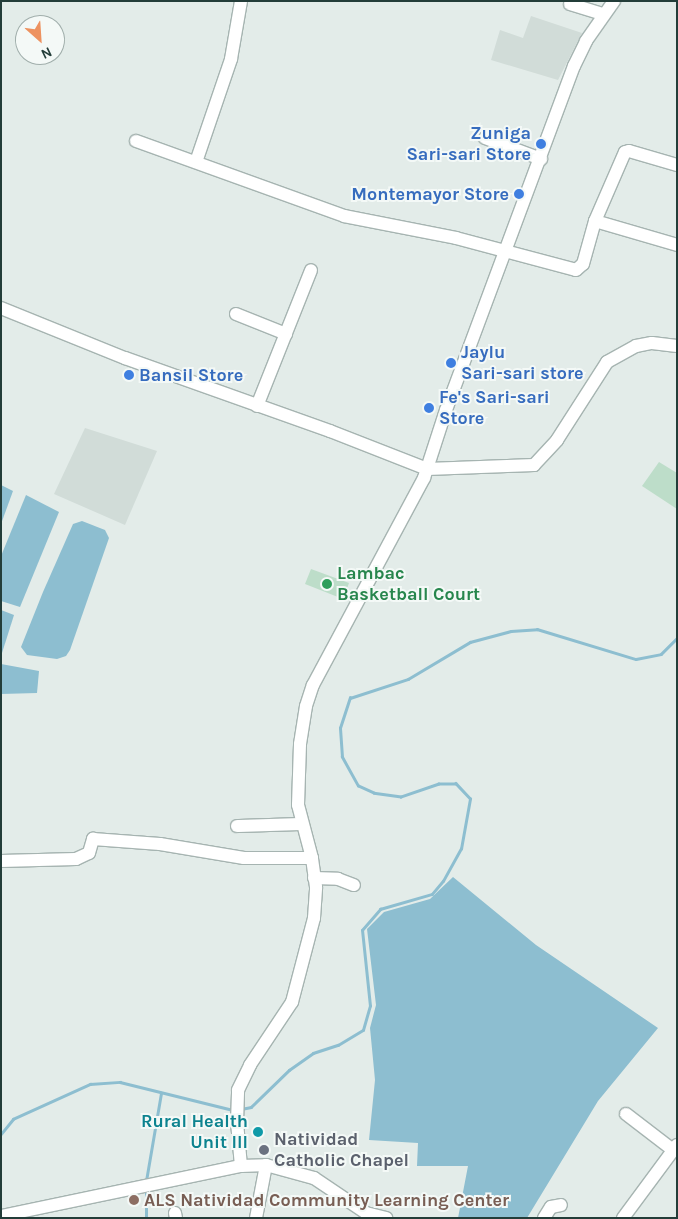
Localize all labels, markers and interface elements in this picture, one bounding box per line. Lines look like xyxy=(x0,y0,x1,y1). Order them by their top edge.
north arrow xyxy=(15,15,65,65)
text: N xyxy=(38,43,55,63)
place label: Zuniga Sari-sari Store xyxy=(406,123,531,166)
marker: Zuniga Sari-sari Store xyxy=(535,138,547,150)
place label: Montemayor Store xyxy=(351,183,509,205)
marker: Montemayor Store xyxy=(513,188,525,200)
place label: Jaylu Sari-sari store xyxy=(461,342,584,384)
marker: Jaylu Sari-sari store xyxy=(445,357,457,369)
place label: Bansil Store xyxy=(139,364,243,386)
marker: Bansil Store xyxy=(123,369,135,381)
place label: Fe's Sari-sari Store xyxy=(439,387,550,429)
marker: Fe's Sari-sari Store xyxy=(423,402,435,414)
place label: Lambac Basketball Court xyxy=(337,563,480,606)
marker: Lambac Basketball Court xyxy=(321,578,333,590)
place label: Rural Health Unit III xyxy=(141,1111,248,1154)
marker: Rural Health Unit III xyxy=(252,1126,264,1138)
place label: Natividad Catholic Chapel xyxy=(274,1129,409,1172)
marker: Natividad Catholic Chapel xyxy=(258,1144,270,1156)
place label: ALS Natividad Community Learning Center xyxy=(144,1189,509,1211)
marker: ALS Natividad Community Learning Center xyxy=(128,1194,140,1206)

